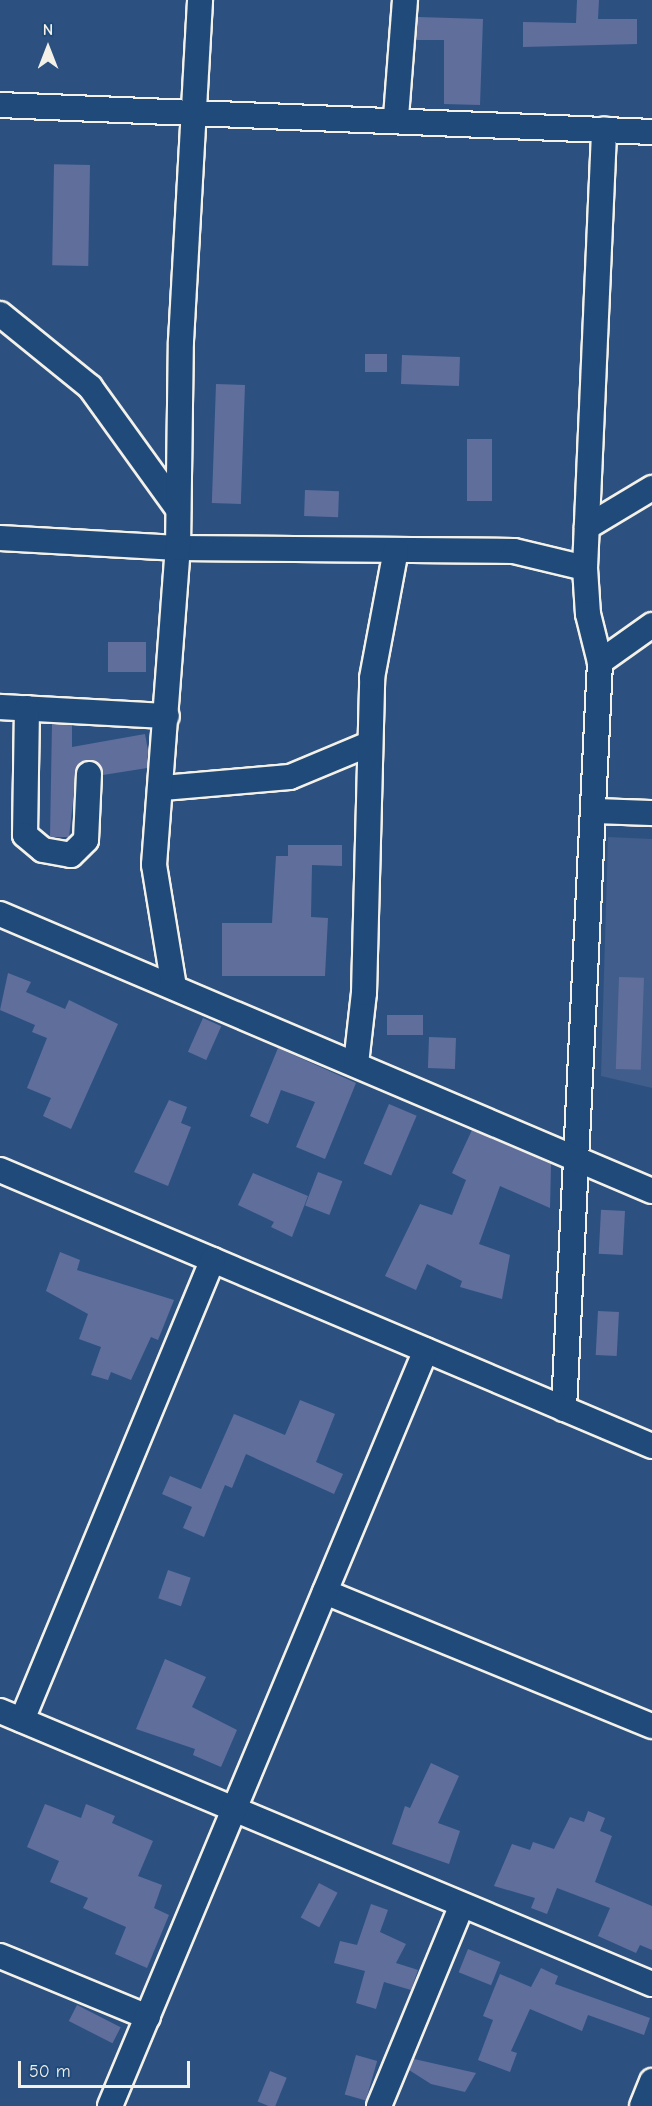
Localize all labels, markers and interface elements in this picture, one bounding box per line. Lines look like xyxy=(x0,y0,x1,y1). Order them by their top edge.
north arrow xyxy=(18,18,78,78)
text: N xyxy=(43,21,53,39)
scale bar xyxy=(21,2049,194,2087)
text: 50 m xyxy=(29,2061,71,2082)

